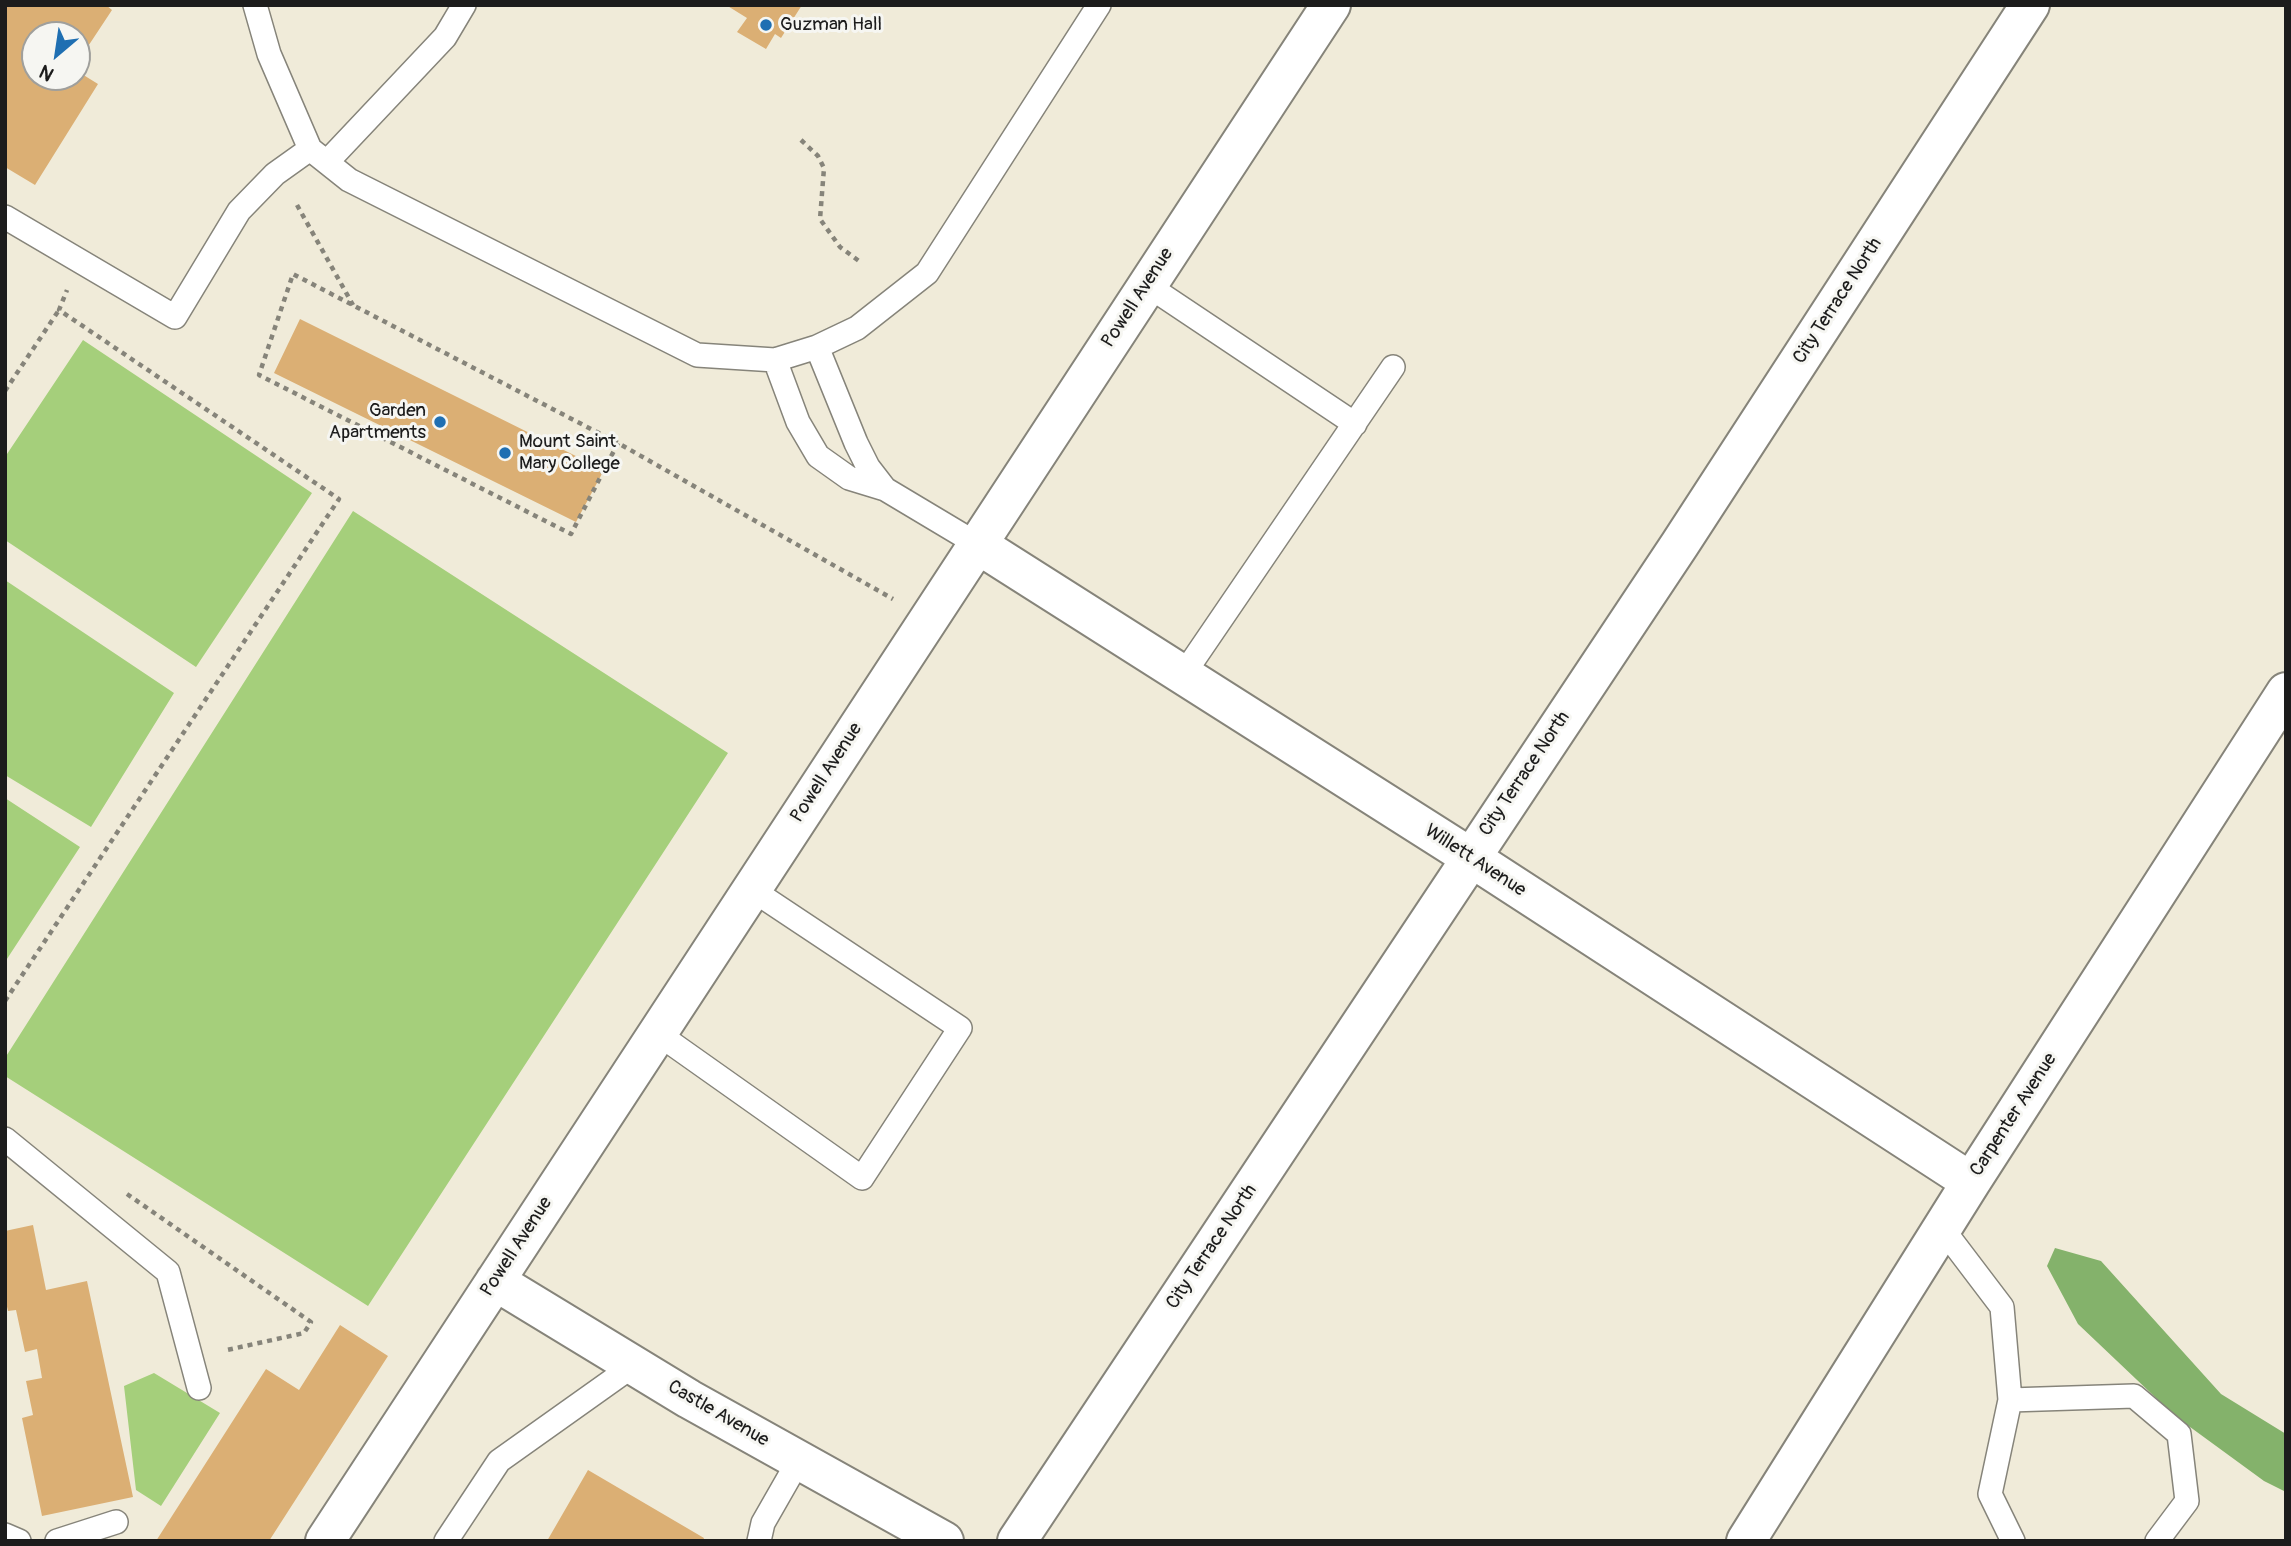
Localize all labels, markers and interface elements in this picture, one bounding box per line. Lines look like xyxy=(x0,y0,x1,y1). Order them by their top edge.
place label: Guzman Hall xyxy=(780,14,882,36)
marker: Guzman Hall xyxy=(758,17,774,33)
north arrow xyxy=(21,21,91,91)
text: N xyxy=(35,59,58,86)
street label: City Terrace North xyxy=(1789,234,1887,368)
street label: Powell Avenue xyxy=(1097,244,1179,352)
place label: Garden Apartments xyxy=(329,400,426,444)
marker: Garden Apartments xyxy=(432,414,448,430)
place label: Mount Saint Mary College xyxy=(519,431,620,475)
marker: Mount Saint Mary College xyxy=(497,445,513,461)
street label: City Terrace North xyxy=(1475,707,1575,841)
street label: Powell Avenue xyxy=(786,719,868,827)
street label: Willett Avenue xyxy=(1420,820,1530,902)
street label: Carpenter Avenue xyxy=(1966,1049,2062,1181)
street label: City Terrace North xyxy=(1162,1180,1262,1314)
street label: Powell Avenue xyxy=(476,1193,558,1301)
street label: Castle Avenue xyxy=(663,1376,773,1452)

